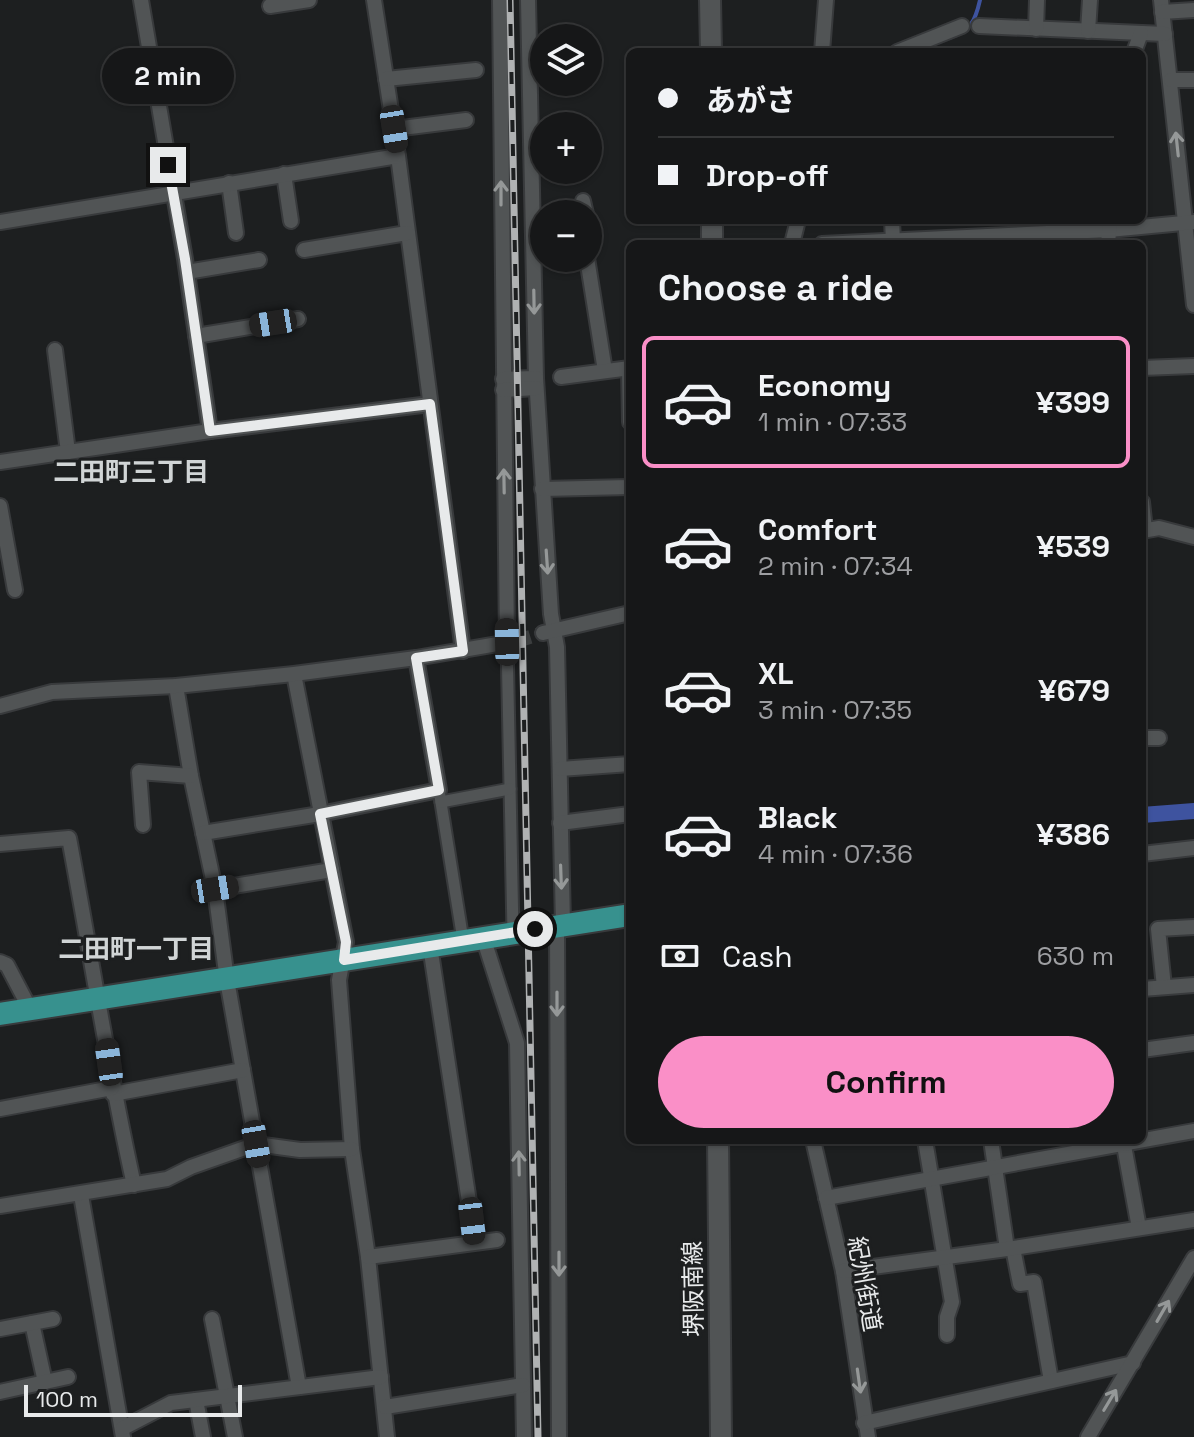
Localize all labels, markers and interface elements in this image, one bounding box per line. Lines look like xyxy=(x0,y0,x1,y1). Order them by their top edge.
map controls xyxy=(530,24,602,272)
button: layers xyxy=(530,24,602,96)
callout: 2 min xyxy=(102,49,234,105)
text: 2 min xyxy=(134,59,202,93)
text: あがさ xyxy=(706,81,796,120)
car xyxy=(378,103,410,155)
button: + xyxy=(530,112,602,184)
one-way arrow xyxy=(1170,131,1185,158)
route end xyxy=(150,147,186,183)
text: Drop-off xyxy=(706,156,829,195)
one-way arrow xyxy=(493,180,509,207)
button: − xyxy=(530,200,602,272)
text: Choose a ride xyxy=(658,265,894,311)
one-way arrow xyxy=(526,288,542,315)
car xyxy=(247,307,299,339)
icon: car xyxy=(662,366,734,438)
text: Economy xyxy=(758,366,891,405)
text: ¥399 xyxy=(1036,383,1110,422)
text: 1 min · 07:33 xyxy=(758,405,907,439)
district label: 二田町三丁目 xyxy=(53,455,209,489)
one-way arrow xyxy=(497,468,512,495)
icon: car xyxy=(662,510,734,582)
text: Comfort xyxy=(758,510,877,549)
text: ¥539 xyxy=(1037,527,1110,566)
one-way arrow xyxy=(540,548,555,575)
text: 2 min · 07:34 xyxy=(758,549,913,583)
car xyxy=(495,618,519,666)
icon: car xyxy=(662,654,734,726)
text: XL xyxy=(758,654,794,693)
text: ¥679 xyxy=(1038,671,1110,710)
text: 3 min · 07:35 xyxy=(758,693,912,727)
icon: car xyxy=(662,798,734,870)
text: Black xyxy=(758,798,837,837)
text: ¥386 xyxy=(1037,815,1110,854)
text: 4 min · 07:36 xyxy=(758,837,913,871)
one-way arrow xyxy=(553,863,569,890)
car xyxy=(189,873,241,905)
route start xyxy=(517,911,553,947)
district label: 二田町一丁目 xyxy=(58,932,214,966)
icon: cash xyxy=(658,934,702,978)
text: Cash xyxy=(722,937,793,976)
text: 630 m xyxy=(1037,939,1114,973)
one-way arrow xyxy=(549,990,565,1017)
button: Confirm xyxy=(658,1036,1114,1128)
car xyxy=(94,1037,124,1087)
car xyxy=(240,1118,272,1170)
one-way arrow xyxy=(511,1150,527,1177)
car xyxy=(457,1196,487,1246)
street label: 紀州街道 xyxy=(841,1234,889,1334)
street label: 堺阪南線 xyxy=(677,1241,709,1337)
one-way arrow xyxy=(551,1250,567,1277)
one-way arrow xyxy=(1155,1300,1171,1323)
one-way arrow xyxy=(852,1368,867,1394)
scale bar xyxy=(24,1381,242,1417)
text: 100 m xyxy=(36,1385,98,1413)
one-way arrow xyxy=(1102,1389,1118,1412)

